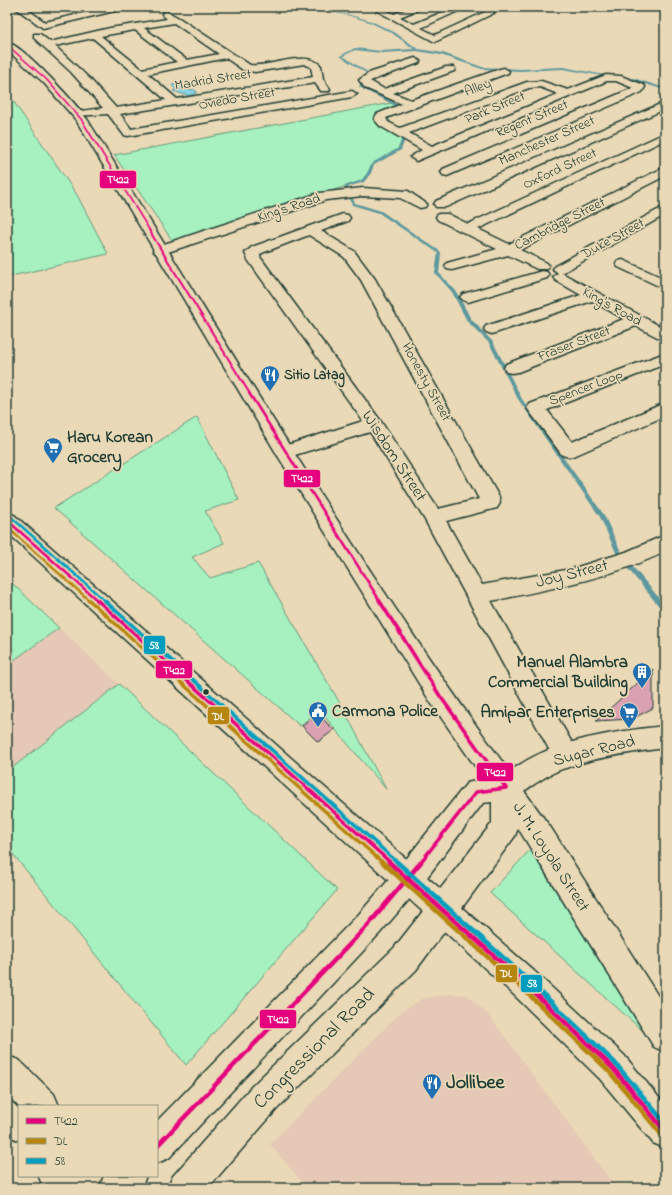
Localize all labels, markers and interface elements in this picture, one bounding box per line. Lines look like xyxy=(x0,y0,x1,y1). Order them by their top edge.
street label: Madrid Street xyxy=(173,64,253,96)
street label: Alley xyxy=(462,73,495,103)
street label: Oviedo Street xyxy=(197,82,277,116)
street label: Park Street xyxy=(461,86,529,130)
street label: Regent Street xyxy=(492,94,572,145)
street label: Manchester Street xyxy=(496,110,599,172)
street label: Oxford Street xyxy=(520,143,601,195)
line badge: T422 xyxy=(99,170,137,189)
text: T422 xyxy=(107,172,129,188)
street label: King's Road xyxy=(255,188,324,229)
street label: Cambridge Street xyxy=(511,192,610,257)
street label: Duke Street xyxy=(577,213,649,266)
street label: King's Road xyxy=(578,282,646,333)
street label: Fraser Street xyxy=(534,320,614,368)
street label: Honesty Street xyxy=(395,339,456,426)
restaurant icon: Sitio Latag xyxy=(259,364,281,392)
street label: Spencer Loop xyxy=(546,364,626,412)
place label: Sitio Latag xyxy=(284,365,346,388)
street label: Wisdom Street xyxy=(355,405,433,507)
place label: Haru Korean Grocery xyxy=(67,425,153,472)
supermarket icon: Haru Korean Grocery xyxy=(42,436,64,464)
line badge: T422 xyxy=(283,469,321,488)
text: T422 xyxy=(291,471,313,487)
street label: Joy Street xyxy=(533,553,611,596)
line badge: 58 xyxy=(143,635,166,655)
text: 58 xyxy=(149,638,160,654)
place label: Manuel Alambra Commercial Building xyxy=(488,650,628,697)
line badge: T422 xyxy=(155,660,193,679)
building icon: Manuel Alambra Commercial Building xyxy=(631,661,653,689)
text: T422 xyxy=(163,663,185,679)
unlabelled marker xyxy=(201,687,211,697)
place label: Carmona Police xyxy=(332,699,439,724)
public building icon: Carmona Police xyxy=(307,700,329,728)
place label: Amipar Enterprises xyxy=(481,700,615,725)
supermarket icon: Amipar Enterprises xyxy=(618,701,640,729)
line badge: DL xyxy=(207,706,230,725)
text: DL xyxy=(211,709,225,725)
street label: Sugar Road xyxy=(550,729,639,775)
line badge: T422 xyxy=(476,762,514,782)
text: T422 xyxy=(484,765,506,781)
street label: J. M. Loyola Street xyxy=(505,797,596,918)
line badge: DL xyxy=(495,964,518,983)
text: DL xyxy=(499,966,513,982)
line badge: 58 xyxy=(520,974,543,993)
text: 58 xyxy=(527,976,538,992)
street label: Congressional Road xyxy=(247,981,383,1117)
line badge: T422 xyxy=(259,1009,297,1029)
text: T422 xyxy=(267,1012,289,1028)
place label: Jollibee xyxy=(446,1069,505,1098)
restaurant icon: Jollibee xyxy=(421,1072,443,1100)
legend xyxy=(18,1105,158,1177)
text: T422 xyxy=(54,1113,78,1131)
text: DL xyxy=(53,1133,68,1151)
text: 58 xyxy=(54,1153,66,1171)

